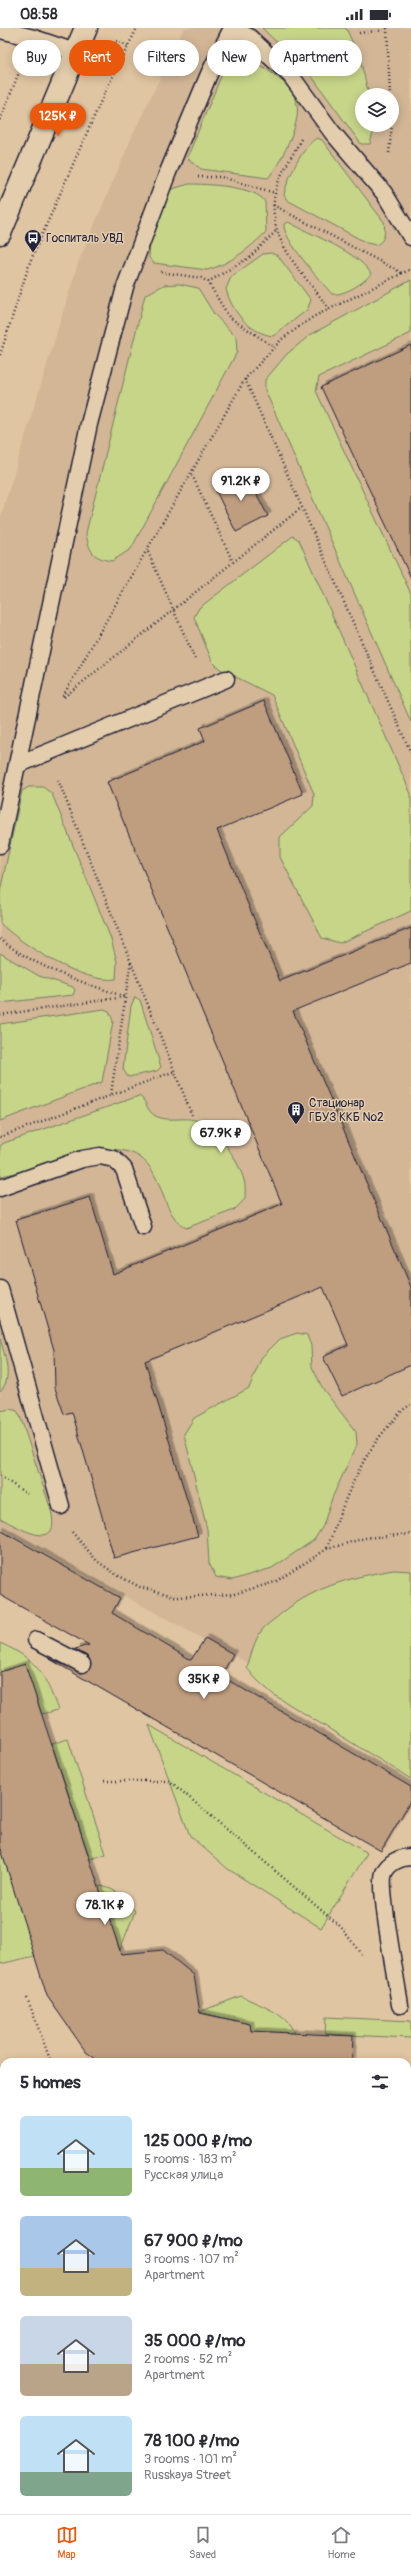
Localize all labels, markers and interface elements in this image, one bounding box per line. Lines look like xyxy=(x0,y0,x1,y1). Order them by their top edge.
text: 08:58 xyxy=(20,5,58,24)
chip: Buy xyxy=(12,40,61,76)
chip: Rent xyxy=(69,40,125,76)
chip: Filters xyxy=(133,40,199,76)
chip: New xyxy=(207,40,261,76)
chip: Apartment xyxy=(269,40,362,76)
map controls xyxy=(355,88,399,132)
button: layers xyxy=(355,88,399,132)
pin: 125K ₽ xyxy=(25,103,91,137)
text: 125K ₽ xyxy=(39,108,77,124)
bus stop icon: Госпиталь УВД xyxy=(23,228,43,253)
place label: Госпиталь УВД xyxy=(46,231,124,246)
pin: 91.2K ₽ xyxy=(204,468,278,502)
text: 91.2K ₽ xyxy=(221,473,261,489)
place label: Стационар ГБУЗ ККБ №2 xyxy=(309,1096,384,1125)
building icon: Стационар ГБУЗ ККБ №2 xyxy=(286,1100,306,1125)
pin: 67.9K ₽ xyxy=(184,1120,258,1154)
text: 67.9K ₽ xyxy=(200,1125,242,1141)
pin: 35K ₽ xyxy=(176,1666,232,1700)
text: 35K ₽ xyxy=(188,1671,220,1687)
pin: 78.1K ₽ xyxy=(68,1892,142,1926)
text: 78.1K ₽ xyxy=(85,1897,125,1913)
icon: filters xyxy=(369,2071,391,2093)
text: 5 homes xyxy=(20,2072,81,2093)
text: 125 000 ₽/mo xyxy=(144,2130,252,2151)
icon: home xyxy=(52,2132,100,2180)
text: 5 rooms · 183 m² xyxy=(144,2151,237,2167)
text: Русская улица xyxy=(144,2167,223,2183)
text: 67 900 ₽/mo xyxy=(144,2230,243,2251)
icon: home xyxy=(52,2232,100,2280)
text: 3 rooms · 107 m² xyxy=(144,2251,239,2267)
text: Apartment xyxy=(144,2267,205,2283)
text: 35 000 ₽/mo xyxy=(144,2330,245,2351)
icon: home xyxy=(52,2332,100,2380)
text: 2 rooms · 52 m² xyxy=(144,2351,232,2367)
text: Apartment xyxy=(144,2367,205,2383)
text: 78 100 ₽/mo xyxy=(144,2430,239,2451)
icon: home xyxy=(52,2432,100,2480)
text: 3 rooms · 101 m² xyxy=(144,2451,237,2467)
text: Russkaya Street xyxy=(144,2467,231,2483)
tab: Map xyxy=(56,2524,78,2561)
tab: Saved xyxy=(189,2524,216,2561)
tab: Home xyxy=(328,2524,355,2561)

